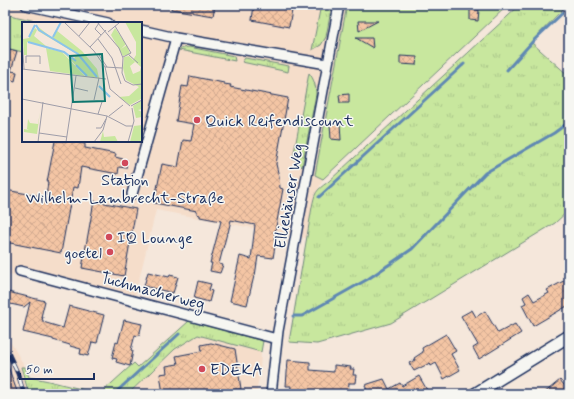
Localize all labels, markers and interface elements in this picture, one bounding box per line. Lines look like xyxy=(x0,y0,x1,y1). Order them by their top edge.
inset map xyxy=(22,22,142,142)
place label: Quick Reifendiscount xyxy=(205,111,354,132)
marker: Quick Reifendiscount xyxy=(192,115,202,125)
street label: Elliehäuser Weg xyxy=(270,142,309,251)
marker: Station Wilhelm-Lambrecht-Straße xyxy=(120,158,130,168)
place label: Station Wilhelm-Lambrecht-Straße xyxy=(26,170,224,209)
place label: IQ Lounge xyxy=(117,228,193,249)
marker: IQ Lounge xyxy=(104,232,114,242)
place label: goetel xyxy=(65,243,102,264)
marker: goetel xyxy=(105,247,115,257)
street label: Tuchmacherweg xyxy=(98,267,207,316)
scale bar xyxy=(20,355,94,381)
place label: EDEKA xyxy=(210,360,263,381)
text: 50 m xyxy=(26,362,53,378)
marker: EDEKA xyxy=(197,364,207,374)

